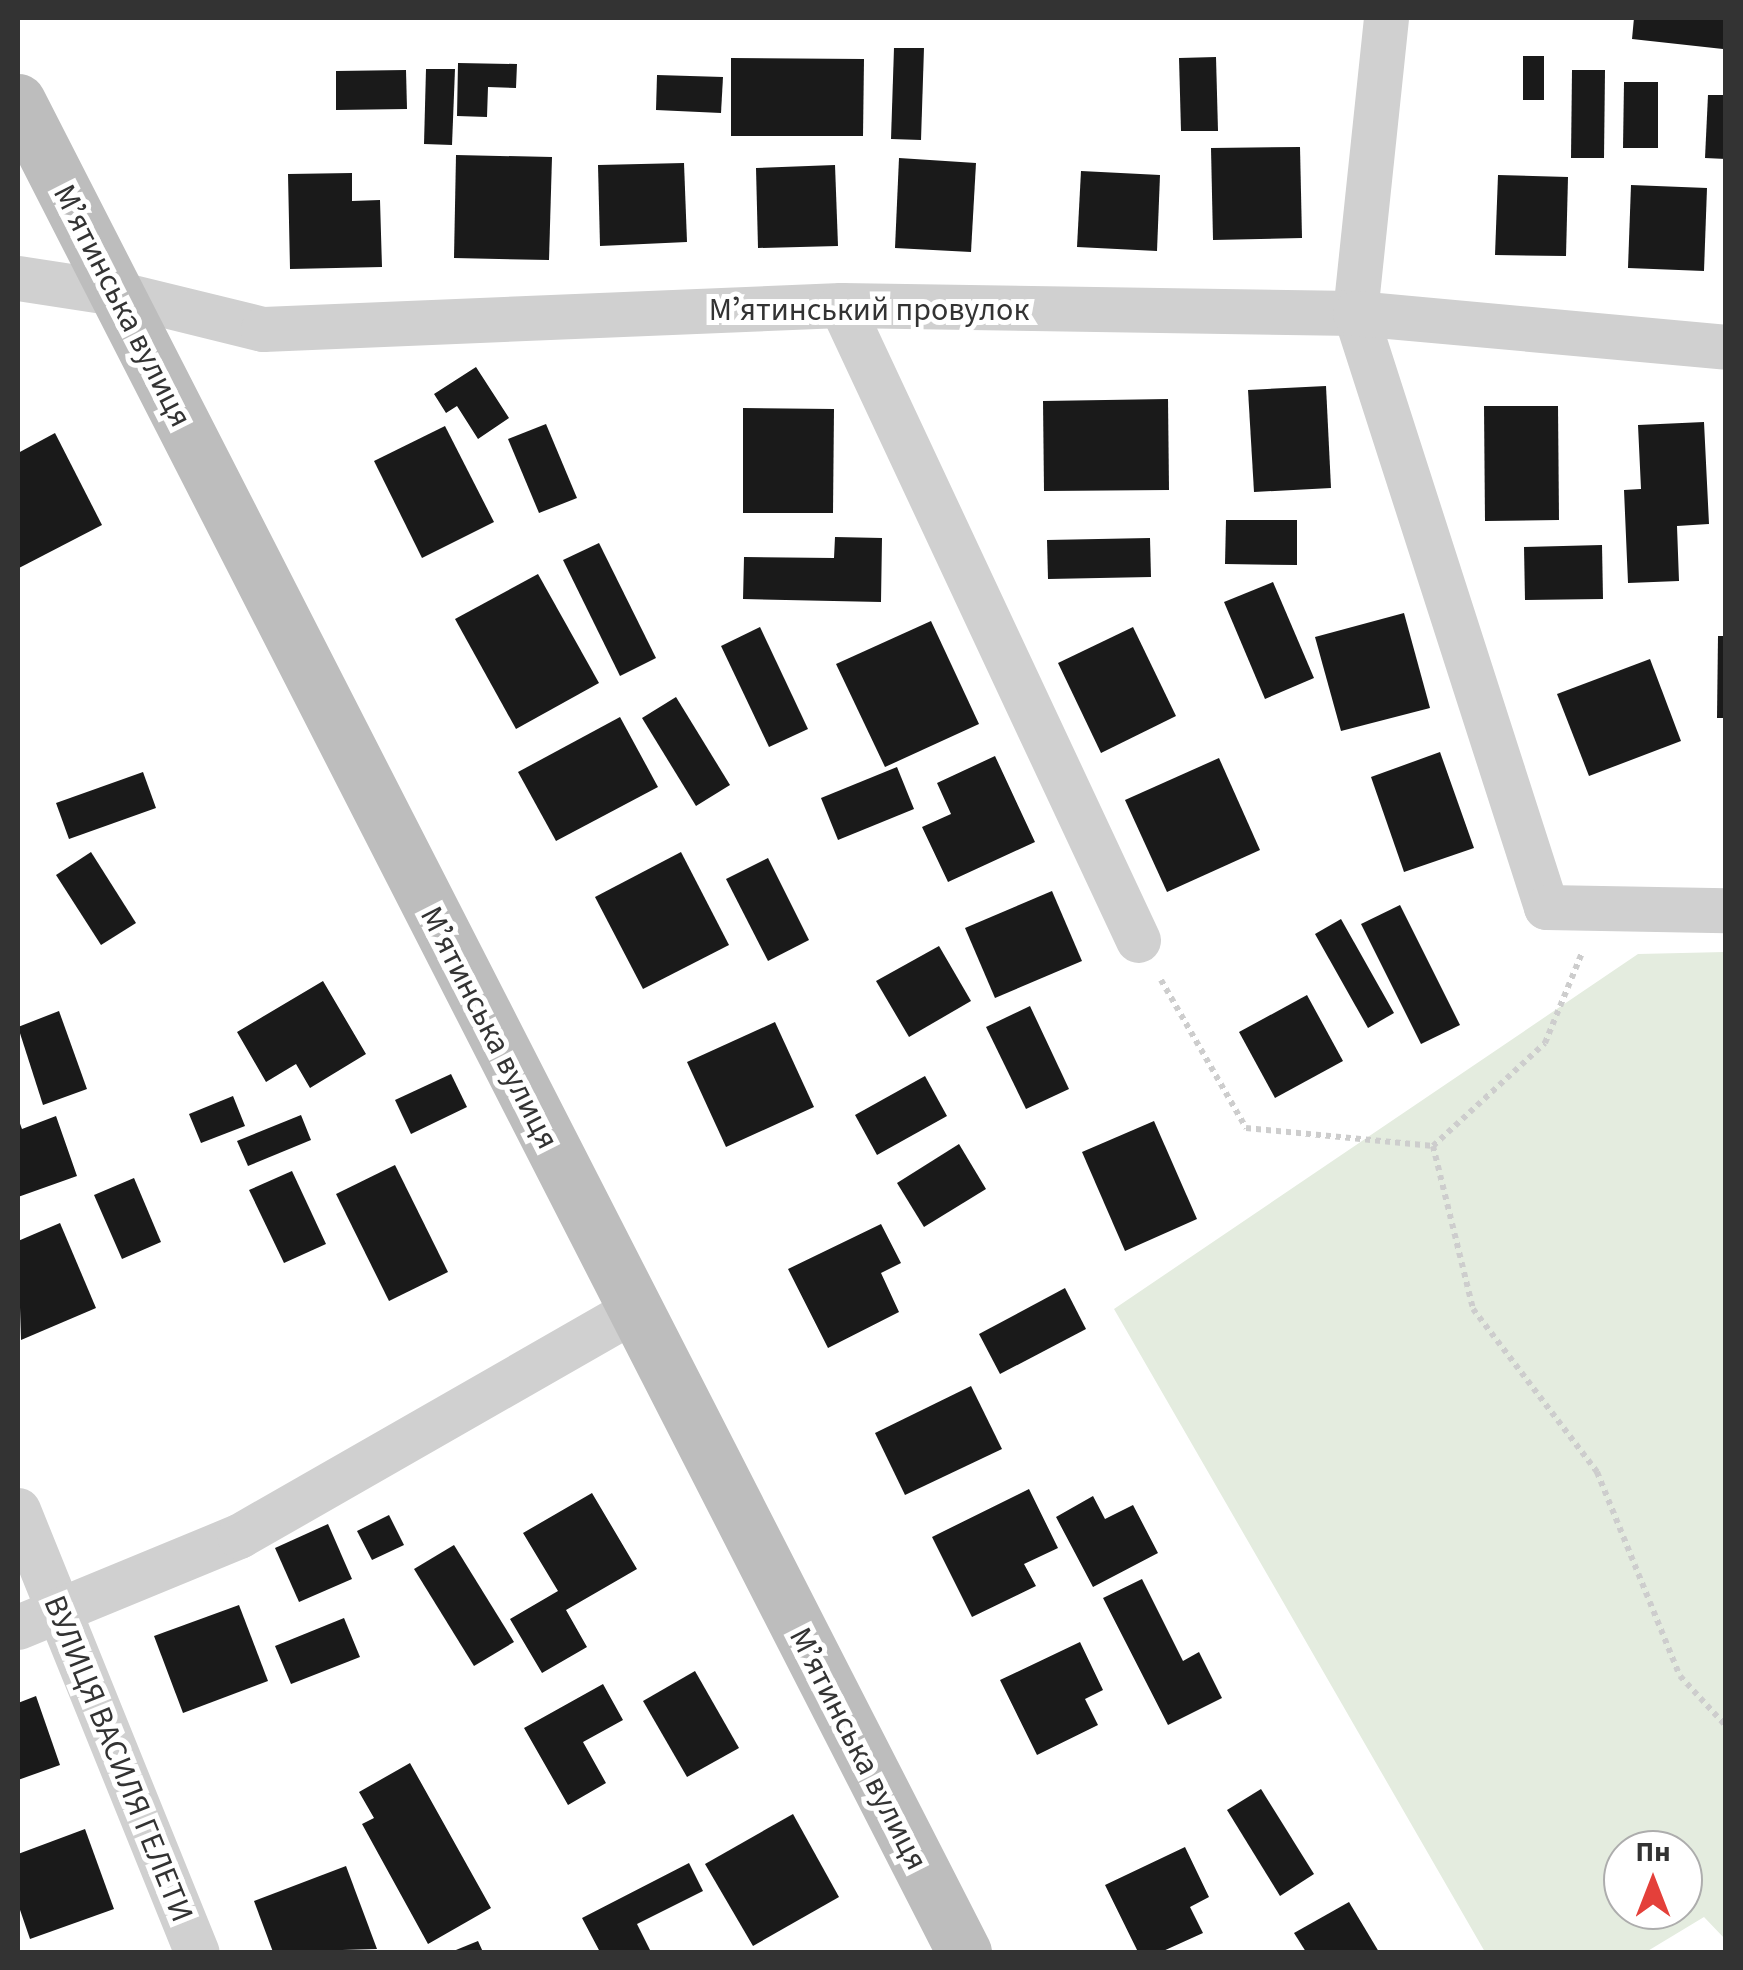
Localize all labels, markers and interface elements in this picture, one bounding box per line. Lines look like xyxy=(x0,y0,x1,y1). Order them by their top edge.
street label: Мʼятинська вулиця xyxy=(44,179,200,433)
street label: Мʼятинський провулок xyxy=(709,291,1029,329)
street label: Мʼятинська вулиця xyxy=(411,901,567,1155)
street label: ВУЛИЦЯ ВАСИЛЯ ГЕЛЕТИ xyxy=(35,1590,201,1928)
street label: Мʼятинська вулиця xyxy=(780,1622,936,1876)
north arrow xyxy=(1603,1830,1703,1930)
text: Пн xyxy=(1636,1832,1670,1872)

